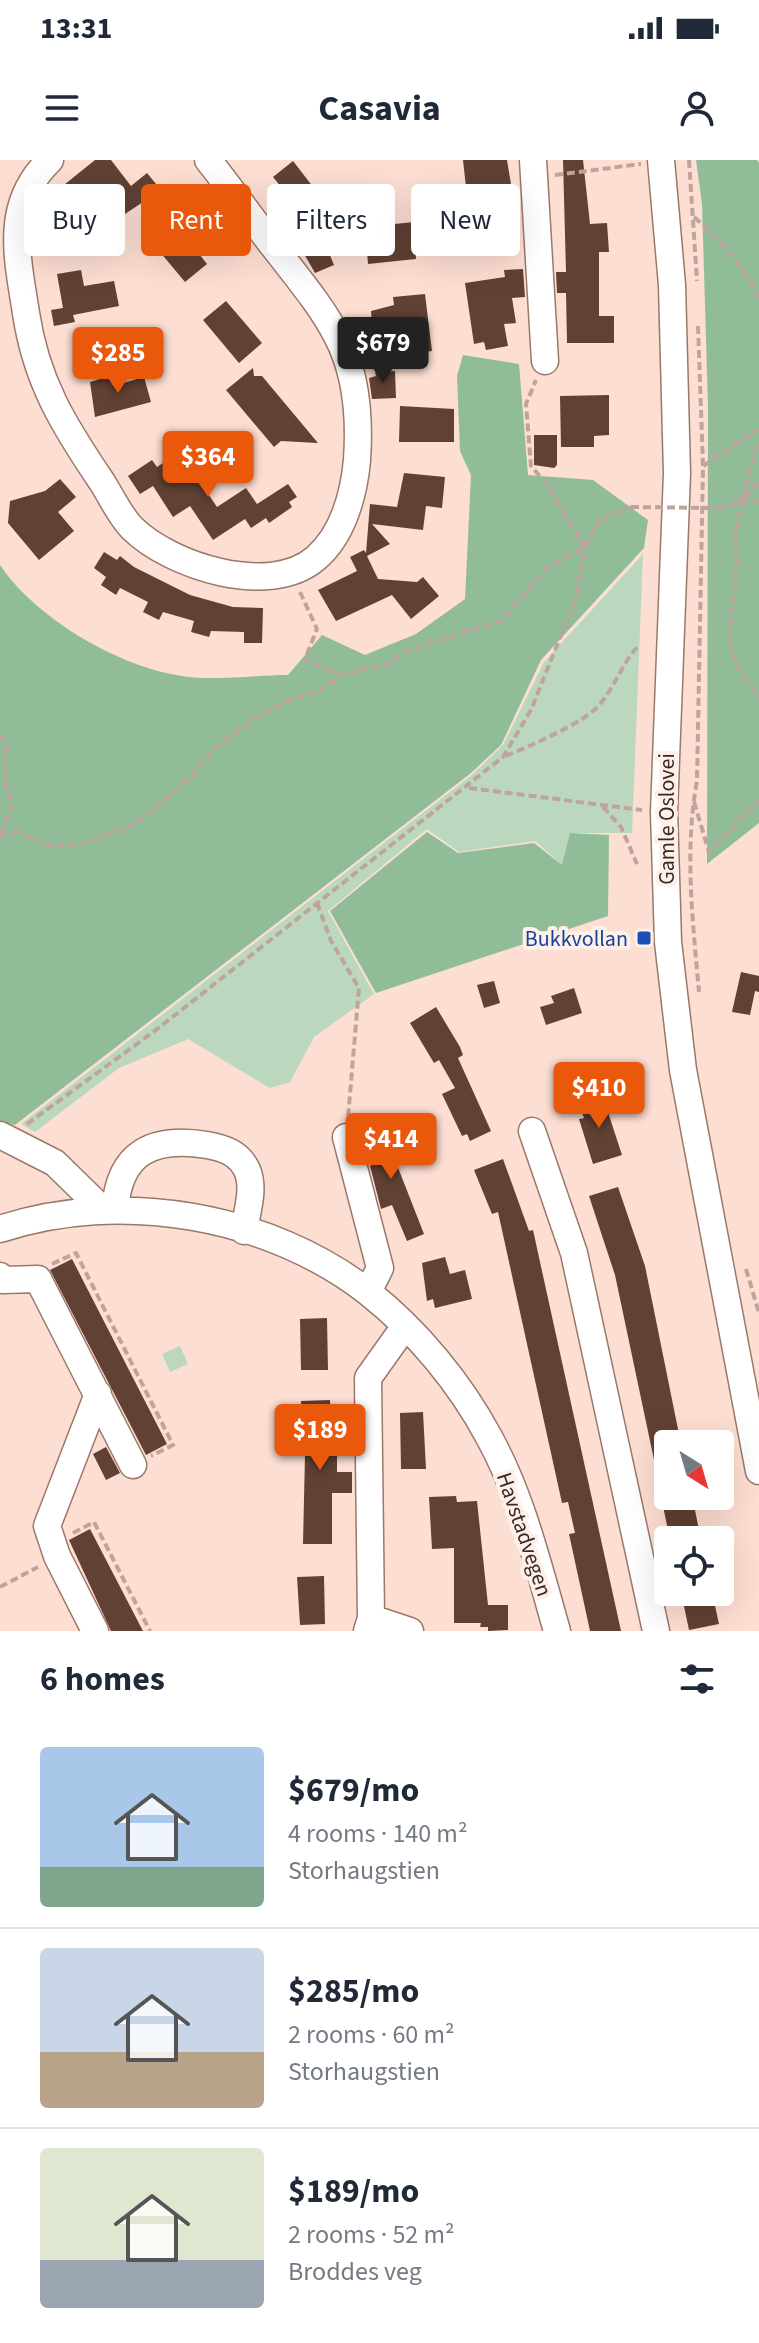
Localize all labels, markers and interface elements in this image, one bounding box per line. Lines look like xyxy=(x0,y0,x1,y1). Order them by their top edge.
text: 13:31 xyxy=(40,7,112,50)
text: Casavia xyxy=(318,83,441,134)
icon: menu xyxy=(40,86,84,130)
icon: person xyxy=(675,86,719,130)
chip: Buy xyxy=(24,184,125,256)
chip: Rent xyxy=(141,184,251,256)
chip: Filters xyxy=(267,184,395,256)
chip: New xyxy=(411,184,520,256)
pin: $679 xyxy=(336,317,430,385)
text: $679 xyxy=(356,324,410,361)
pin: $285 xyxy=(71,327,165,395)
text: $285 xyxy=(91,334,145,371)
pin: $364 xyxy=(161,431,255,499)
text: $364 xyxy=(181,438,235,475)
street label: Gamle Oslovei xyxy=(651,753,683,885)
place label: Bukkvollan xyxy=(525,923,628,955)
marker: Bukkvollan xyxy=(635,929,653,947)
pin: $410 xyxy=(552,1062,646,1130)
text: $410 xyxy=(572,1069,626,1106)
pin: $414 xyxy=(344,1113,438,1181)
text: $414 xyxy=(364,1120,418,1157)
pin: $189 xyxy=(273,1404,367,1472)
text: $189 xyxy=(293,1411,347,1448)
north arrow xyxy=(654,1430,734,1510)
map controls xyxy=(654,1430,734,1606)
street label: Havstadvegen xyxy=(488,1468,560,1601)
button: locate xyxy=(654,1526,734,1606)
text: 6 homes xyxy=(40,1655,165,1704)
icon: filters xyxy=(675,1657,719,1701)
text: $679/mo xyxy=(288,1766,419,1815)
icon: home xyxy=(104,1779,200,1875)
text: 4 rooms · 140 m² xyxy=(288,1815,467,1852)
text: Storhaugstien xyxy=(288,1852,440,1889)
text: $285/mo xyxy=(288,1967,419,2016)
icon: home xyxy=(104,1980,200,2076)
text: 2 rooms · 60 m² xyxy=(288,2016,455,2053)
text: Storhaugstien xyxy=(288,2053,440,2090)
text: $189/mo xyxy=(288,2167,419,2216)
icon: home xyxy=(104,2180,200,2276)
text: 2 rooms · 52 m² xyxy=(288,2216,455,2253)
text: Broddes veg xyxy=(288,2253,422,2290)

